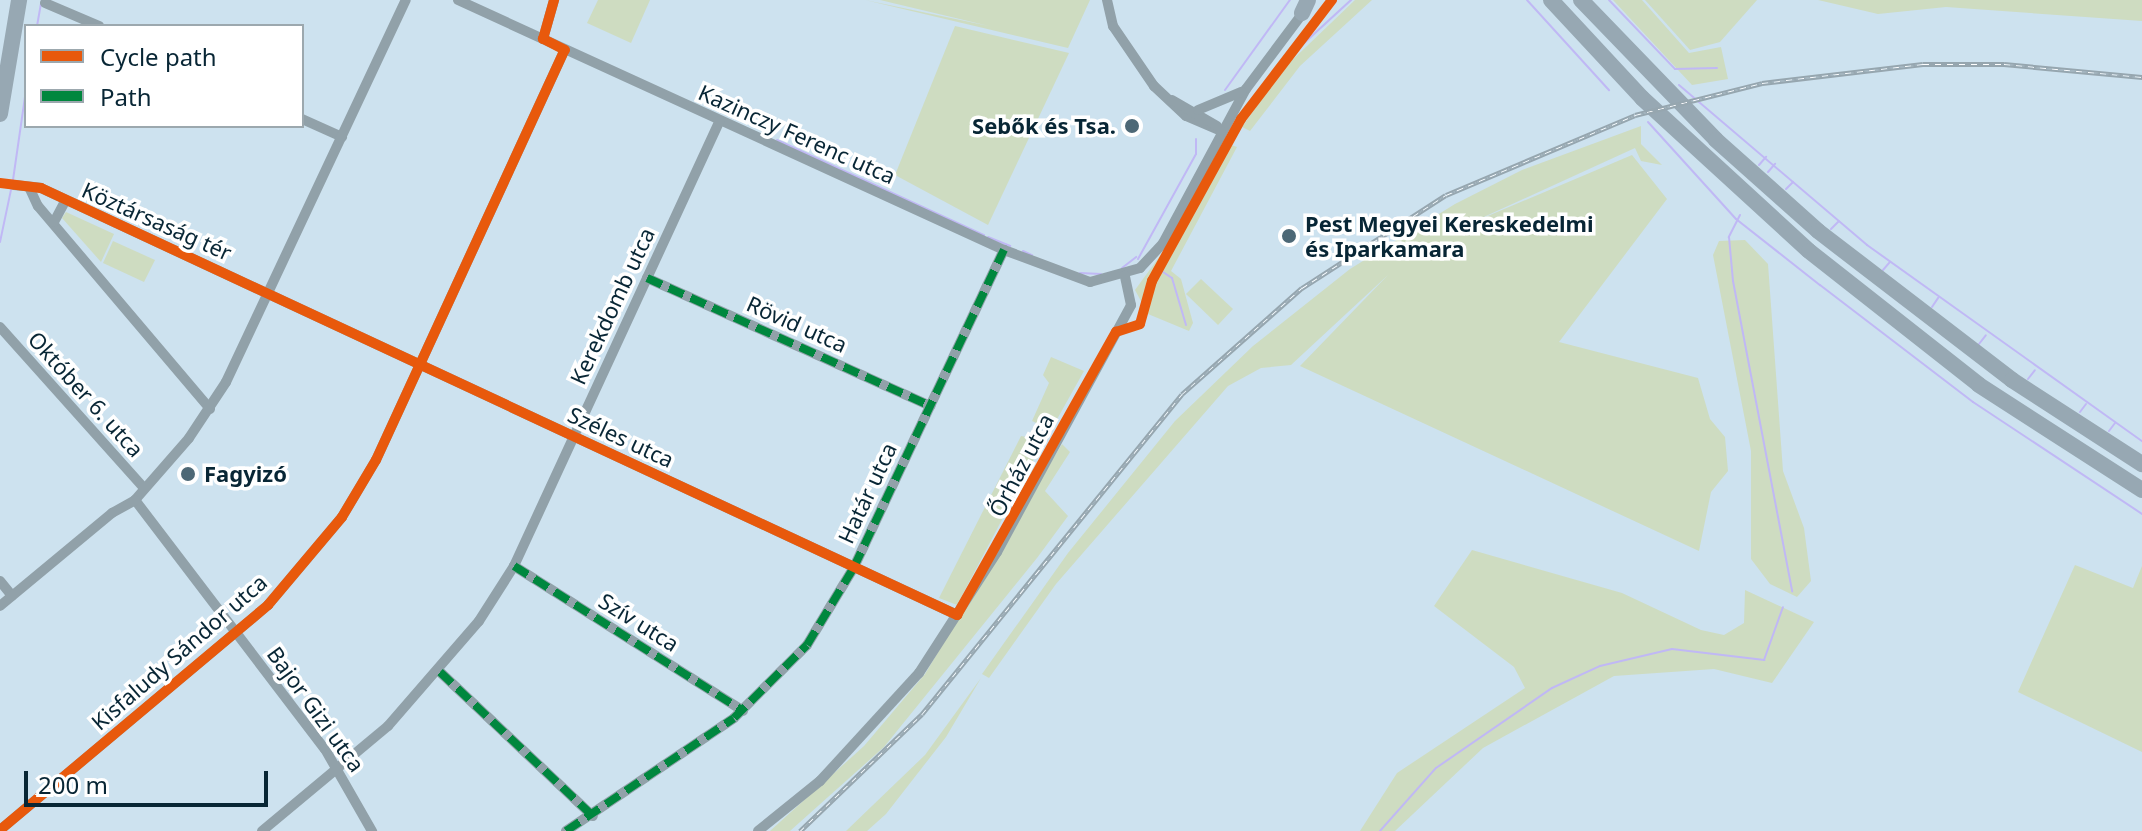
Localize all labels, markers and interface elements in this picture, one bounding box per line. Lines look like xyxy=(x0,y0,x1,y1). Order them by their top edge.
legend xyxy=(24,24,304,128)
text: Cycle path xyxy=(100,40,217,73)
street label: Kazinczy Ferenc utca xyxy=(695,79,899,189)
text: Path xyxy=(100,80,151,113)
place label: Sebők és Tsa. xyxy=(972,113,1116,139)
marker: Sebők és Tsa. xyxy=(1123,117,1141,135)
street label: Köztársaság tér xyxy=(78,176,236,266)
place label: Pest Megyei Kereskedelmi és Iparkamara xyxy=(1305,210,1594,262)
street label: Kerekdomb utca xyxy=(564,223,660,389)
marker: Pest Megyei Kereskedelmi és Iparkamara xyxy=(1280,227,1298,245)
street label: Rövid utca xyxy=(743,290,851,358)
street label: Október 6. utca xyxy=(23,326,149,462)
street label: Széles utca xyxy=(564,401,678,473)
street label: Őrház utca xyxy=(983,409,1059,521)
street label: Határ utca xyxy=(832,438,902,548)
place label: Fagyizó xyxy=(204,461,287,487)
marker: Fagyizó xyxy=(179,465,197,483)
street label: Kisfaludy Sándor utca xyxy=(86,569,272,735)
street label: Szív utca xyxy=(594,587,684,657)
street label: Bajor Gizi utca xyxy=(262,641,370,777)
scale bar xyxy=(28,755,272,805)
text: 200 m xyxy=(38,768,108,801)

